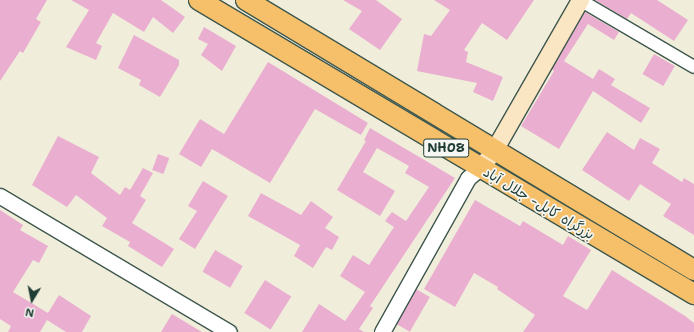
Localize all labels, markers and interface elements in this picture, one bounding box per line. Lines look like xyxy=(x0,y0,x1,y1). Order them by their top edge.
road number: NH08 xyxy=(423,137,469,159)
street label: بزرگراه کابل- جلال آباد xyxy=(480,163,598,243)
north arrow xyxy=(12,280,52,320)
text: N xyxy=(24,304,35,320)

